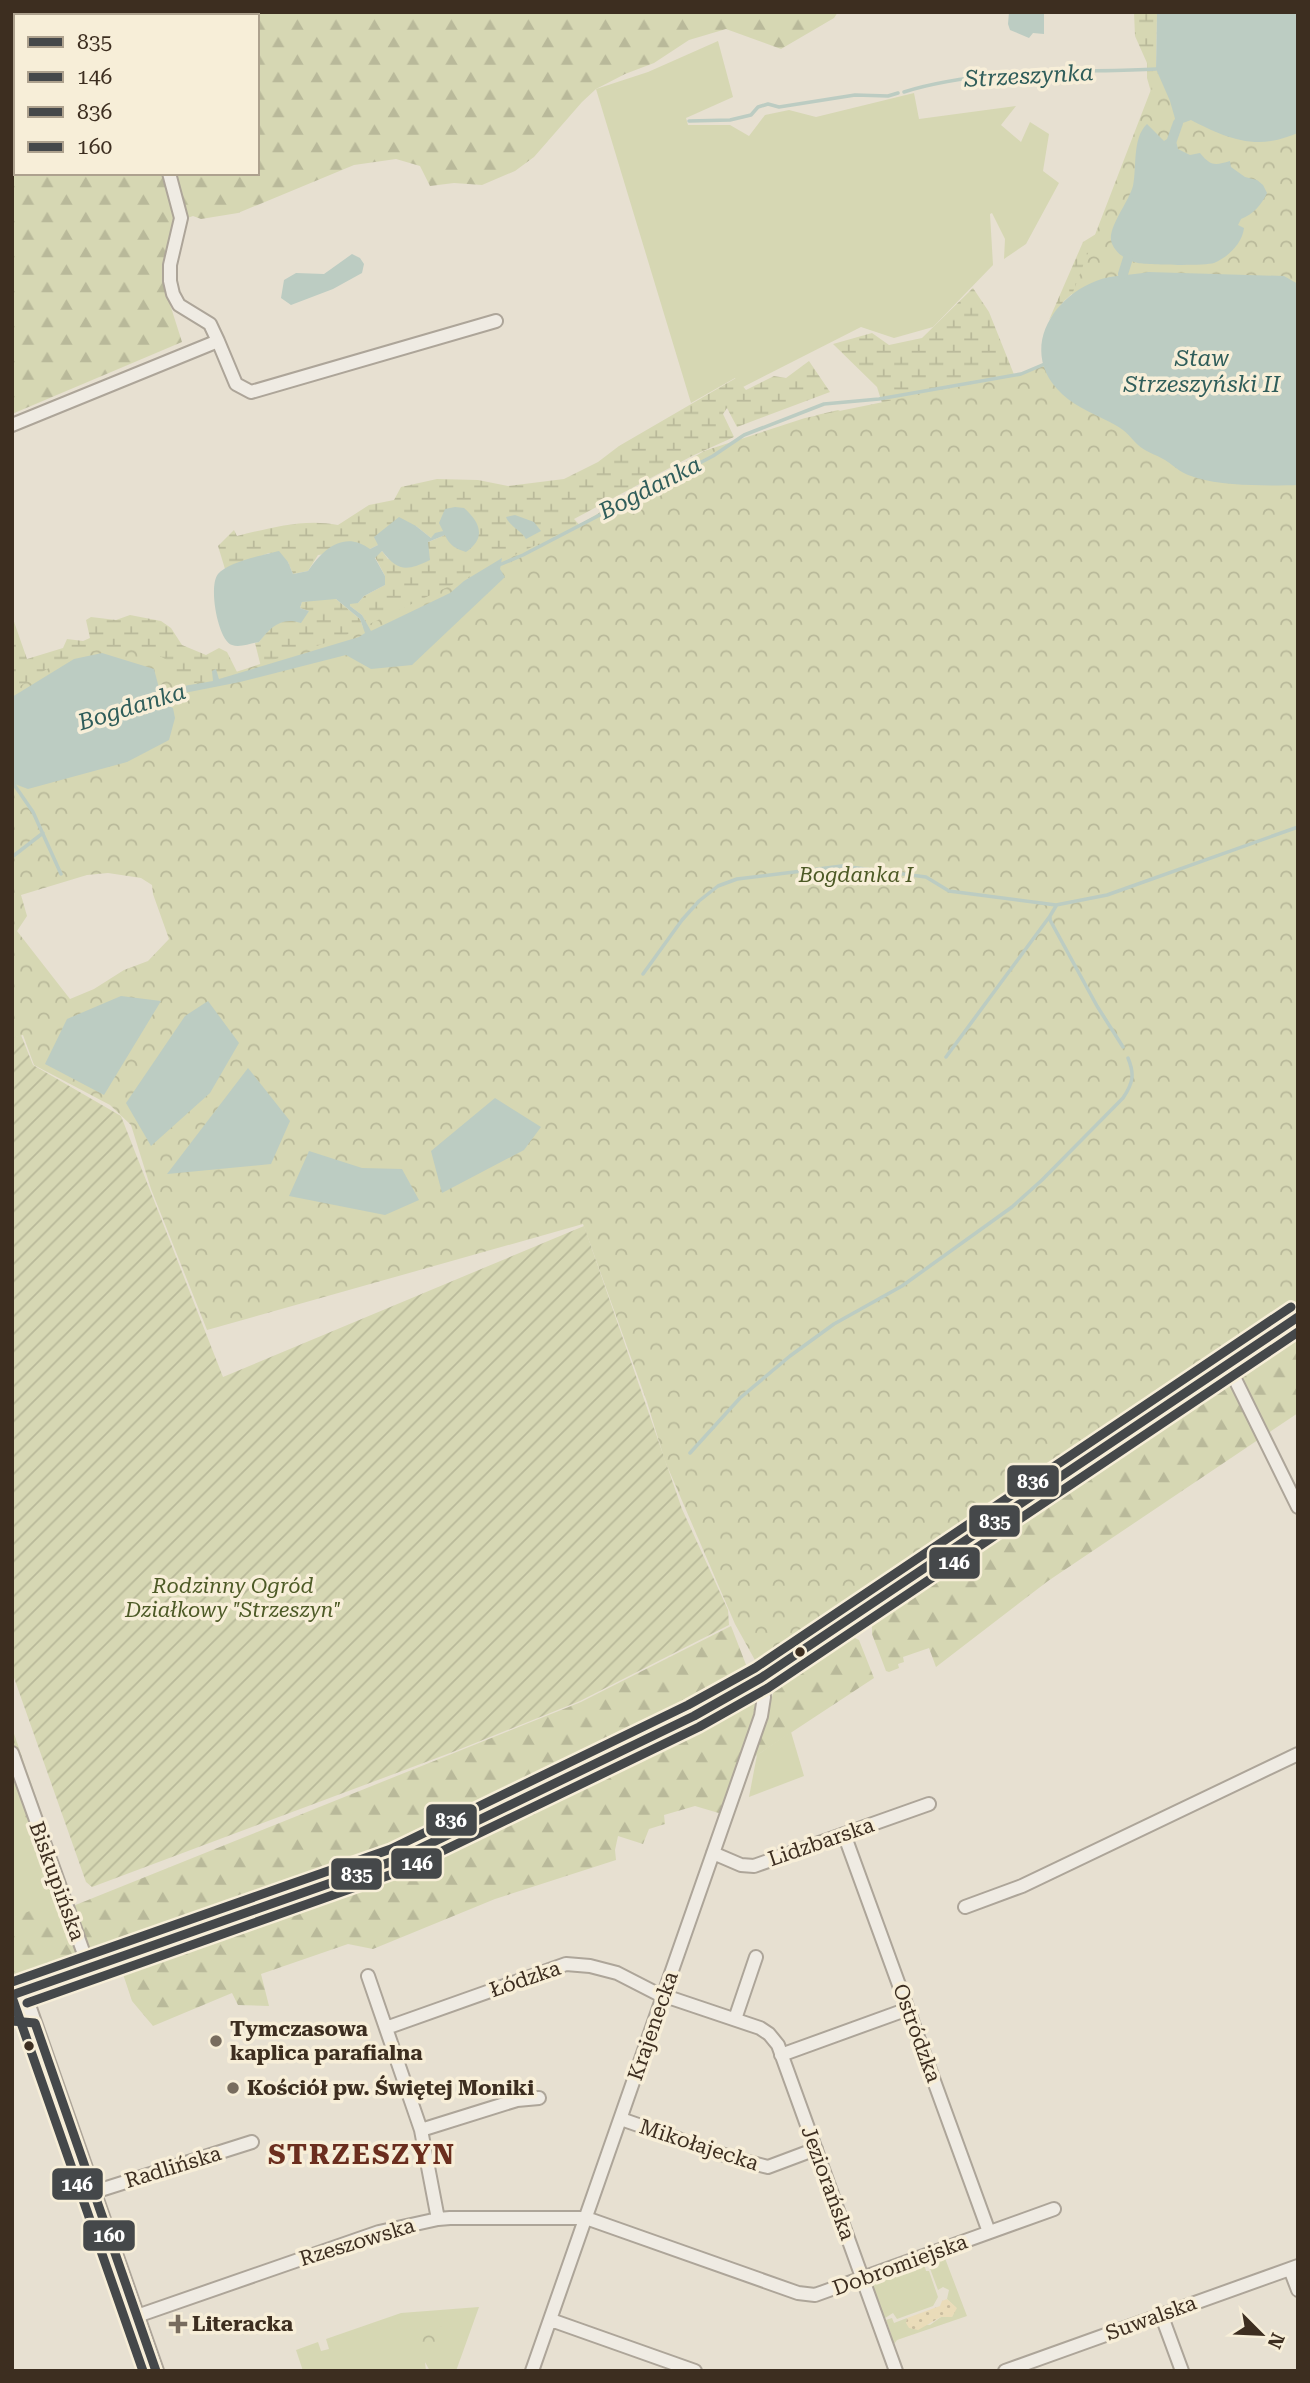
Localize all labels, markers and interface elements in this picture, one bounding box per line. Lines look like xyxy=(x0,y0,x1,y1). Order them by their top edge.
legend xyxy=(14,14,259,175)
text: 835 xyxy=(77,30,112,54)
water label: Strzeszynka xyxy=(963,59,1094,93)
text: 146 xyxy=(77,65,112,89)
text: 836 xyxy=(77,100,112,124)
text: 160 xyxy=(77,135,112,159)
water label: Staw Strzeszyński II xyxy=(1123,345,1282,398)
water label: Bogdanka xyxy=(593,451,706,526)
water label: Bogdanka xyxy=(74,678,189,736)
park label: Bogdanka I xyxy=(798,863,914,887)
line badge: 836 xyxy=(1006,1464,1060,1498)
text: 836 xyxy=(1017,1470,1049,1493)
line badge: 835 xyxy=(968,1504,1021,1538)
text: 835 xyxy=(979,1510,1011,1533)
line badge: 146 xyxy=(928,1546,981,1580)
text: 146 xyxy=(938,1551,970,1574)
park label: Rodzinny Ogród Działkowy "Strzeszyn" xyxy=(124,1574,341,1622)
unlabelled marker xyxy=(793,1645,807,1659)
line badge: 836 xyxy=(425,1803,478,1837)
text: 836 xyxy=(435,1809,467,1832)
street label: Lidzbarska xyxy=(765,1812,878,1871)
street label: Biskupińska xyxy=(24,1818,90,1944)
line badge: 146 xyxy=(390,1847,443,1880)
text: 146 xyxy=(401,1852,433,1875)
line badge: 835 xyxy=(330,1857,383,1891)
text: 835 xyxy=(341,1863,373,1886)
street label: Łódzka xyxy=(486,1956,564,2002)
street label: Krajenecka xyxy=(623,1968,683,2084)
street label: Ostródzka xyxy=(888,1980,946,2086)
place label: Tymczasowa kaplica parafialna xyxy=(230,2017,423,2065)
marker: Tymczasowa kaplica parafialna xyxy=(208,2033,224,2049)
unlabelled marker xyxy=(22,2039,36,2053)
place label: Kościół pw. Świętej Moniki xyxy=(247,2075,534,2100)
marker: Kościół pw. Świętej Moniki xyxy=(225,2080,241,2096)
street label: Mikołajecka xyxy=(636,2114,762,2176)
street label: Jeziorańska xyxy=(796,2123,860,2244)
district label: STRZESZYN xyxy=(268,2138,456,2171)
street label: Radlińska xyxy=(122,2141,225,2193)
line badge: 146 xyxy=(51,2167,104,2201)
text: 146 xyxy=(61,2173,93,2196)
street label: Rzeszowska xyxy=(296,2213,418,2271)
line badge: 160 xyxy=(82,2219,136,2252)
text: 160 xyxy=(93,2224,125,2247)
street label: Dobromiejska xyxy=(829,2229,971,2301)
street label: Suwalska xyxy=(1102,2290,1200,2346)
north arrow xyxy=(1226,2299,1296,2369)
place label: Literacka xyxy=(192,2312,294,2336)
marker: Literacka xyxy=(170,2316,186,2332)
text: N xyxy=(1262,2329,1290,2352)

